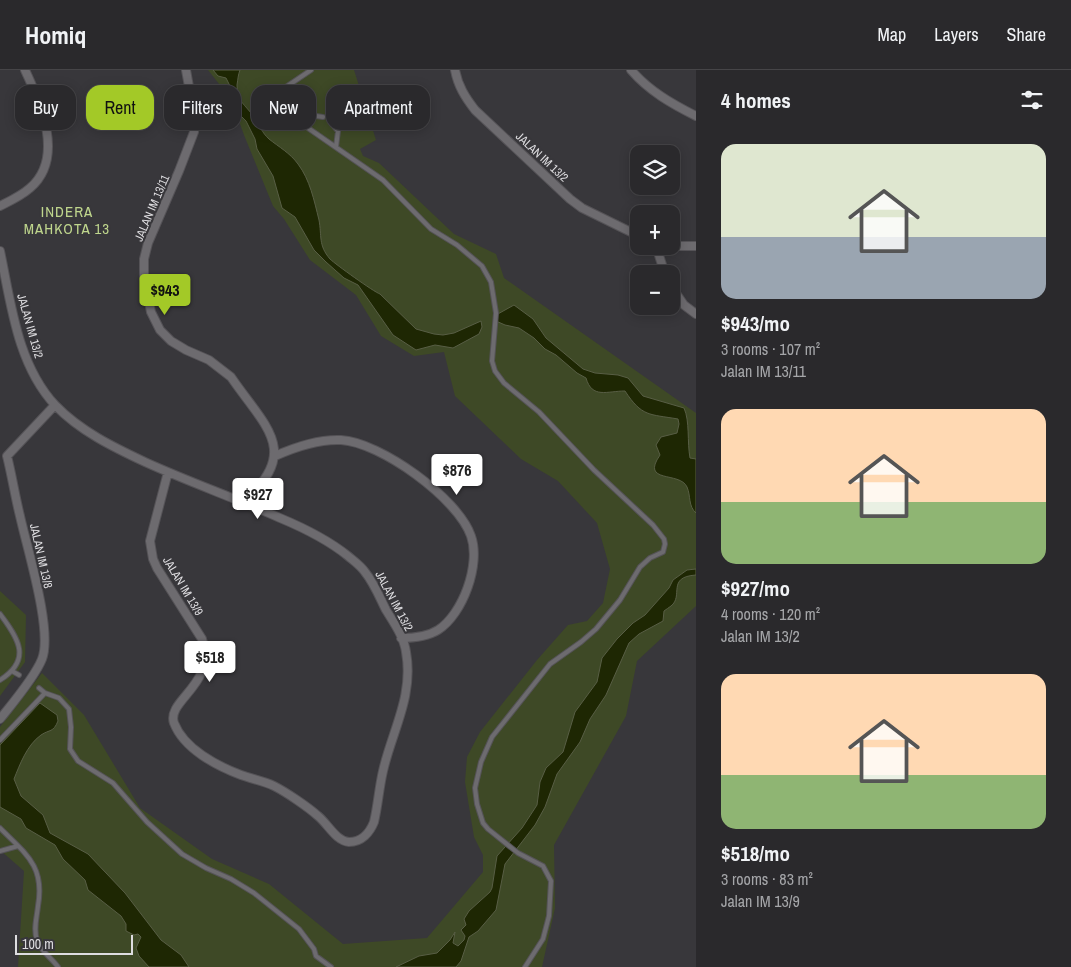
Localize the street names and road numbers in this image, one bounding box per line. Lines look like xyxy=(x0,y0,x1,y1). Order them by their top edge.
street label: JALAN IM 13/2 xyxy=(512,129,572,185)
street label: JALAN IM 13/11 xyxy=(131,172,173,244)
street label: JALAN IM 13/2 xyxy=(13,292,47,360)
street label: JALAN IM 13/8 xyxy=(26,522,56,590)
street label: JALAN IM 13/9 xyxy=(159,554,207,618)
street label: JALAN IM 13/2 xyxy=(371,568,417,634)

